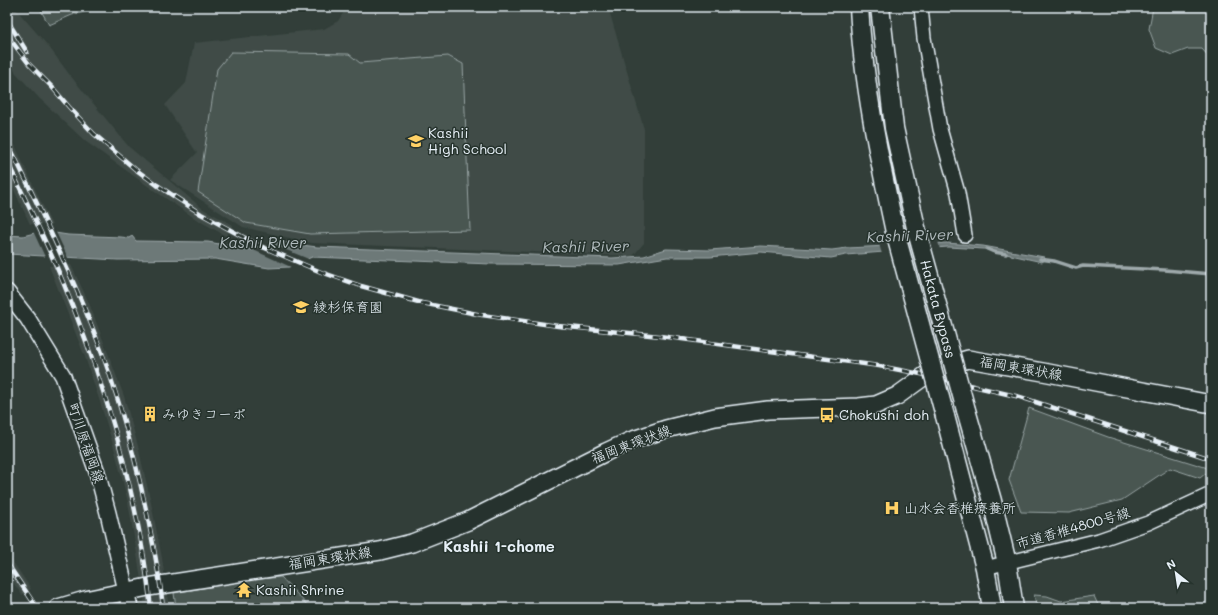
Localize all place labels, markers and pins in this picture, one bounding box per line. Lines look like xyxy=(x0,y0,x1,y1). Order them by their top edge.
place label: Kashii High School xyxy=(428,123,507,158)
school or university icon: Kashii High School xyxy=(407,132,425,150)
place label: 綾杉保育園 xyxy=(313,297,383,316)
school or university icon: 綾杉保育園 xyxy=(292,298,310,316)
place label: みゆきコーポ xyxy=(162,404,246,423)
building icon: みゆきコーポ xyxy=(141,405,159,423)
place label: Chokushi doh xyxy=(839,405,929,424)
bus stop icon: Chokushi doh xyxy=(818,406,836,424)
place label: 山水会香椎療養所 xyxy=(904,498,1016,517)
hospital icon: 山水会香椎療養所 xyxy=(883,499,901,517)
place label: Kashii Shrine xyxy=(256,580,344,599)
temple icon: Kashii Shrine xyxy=(235,581,253,599)

